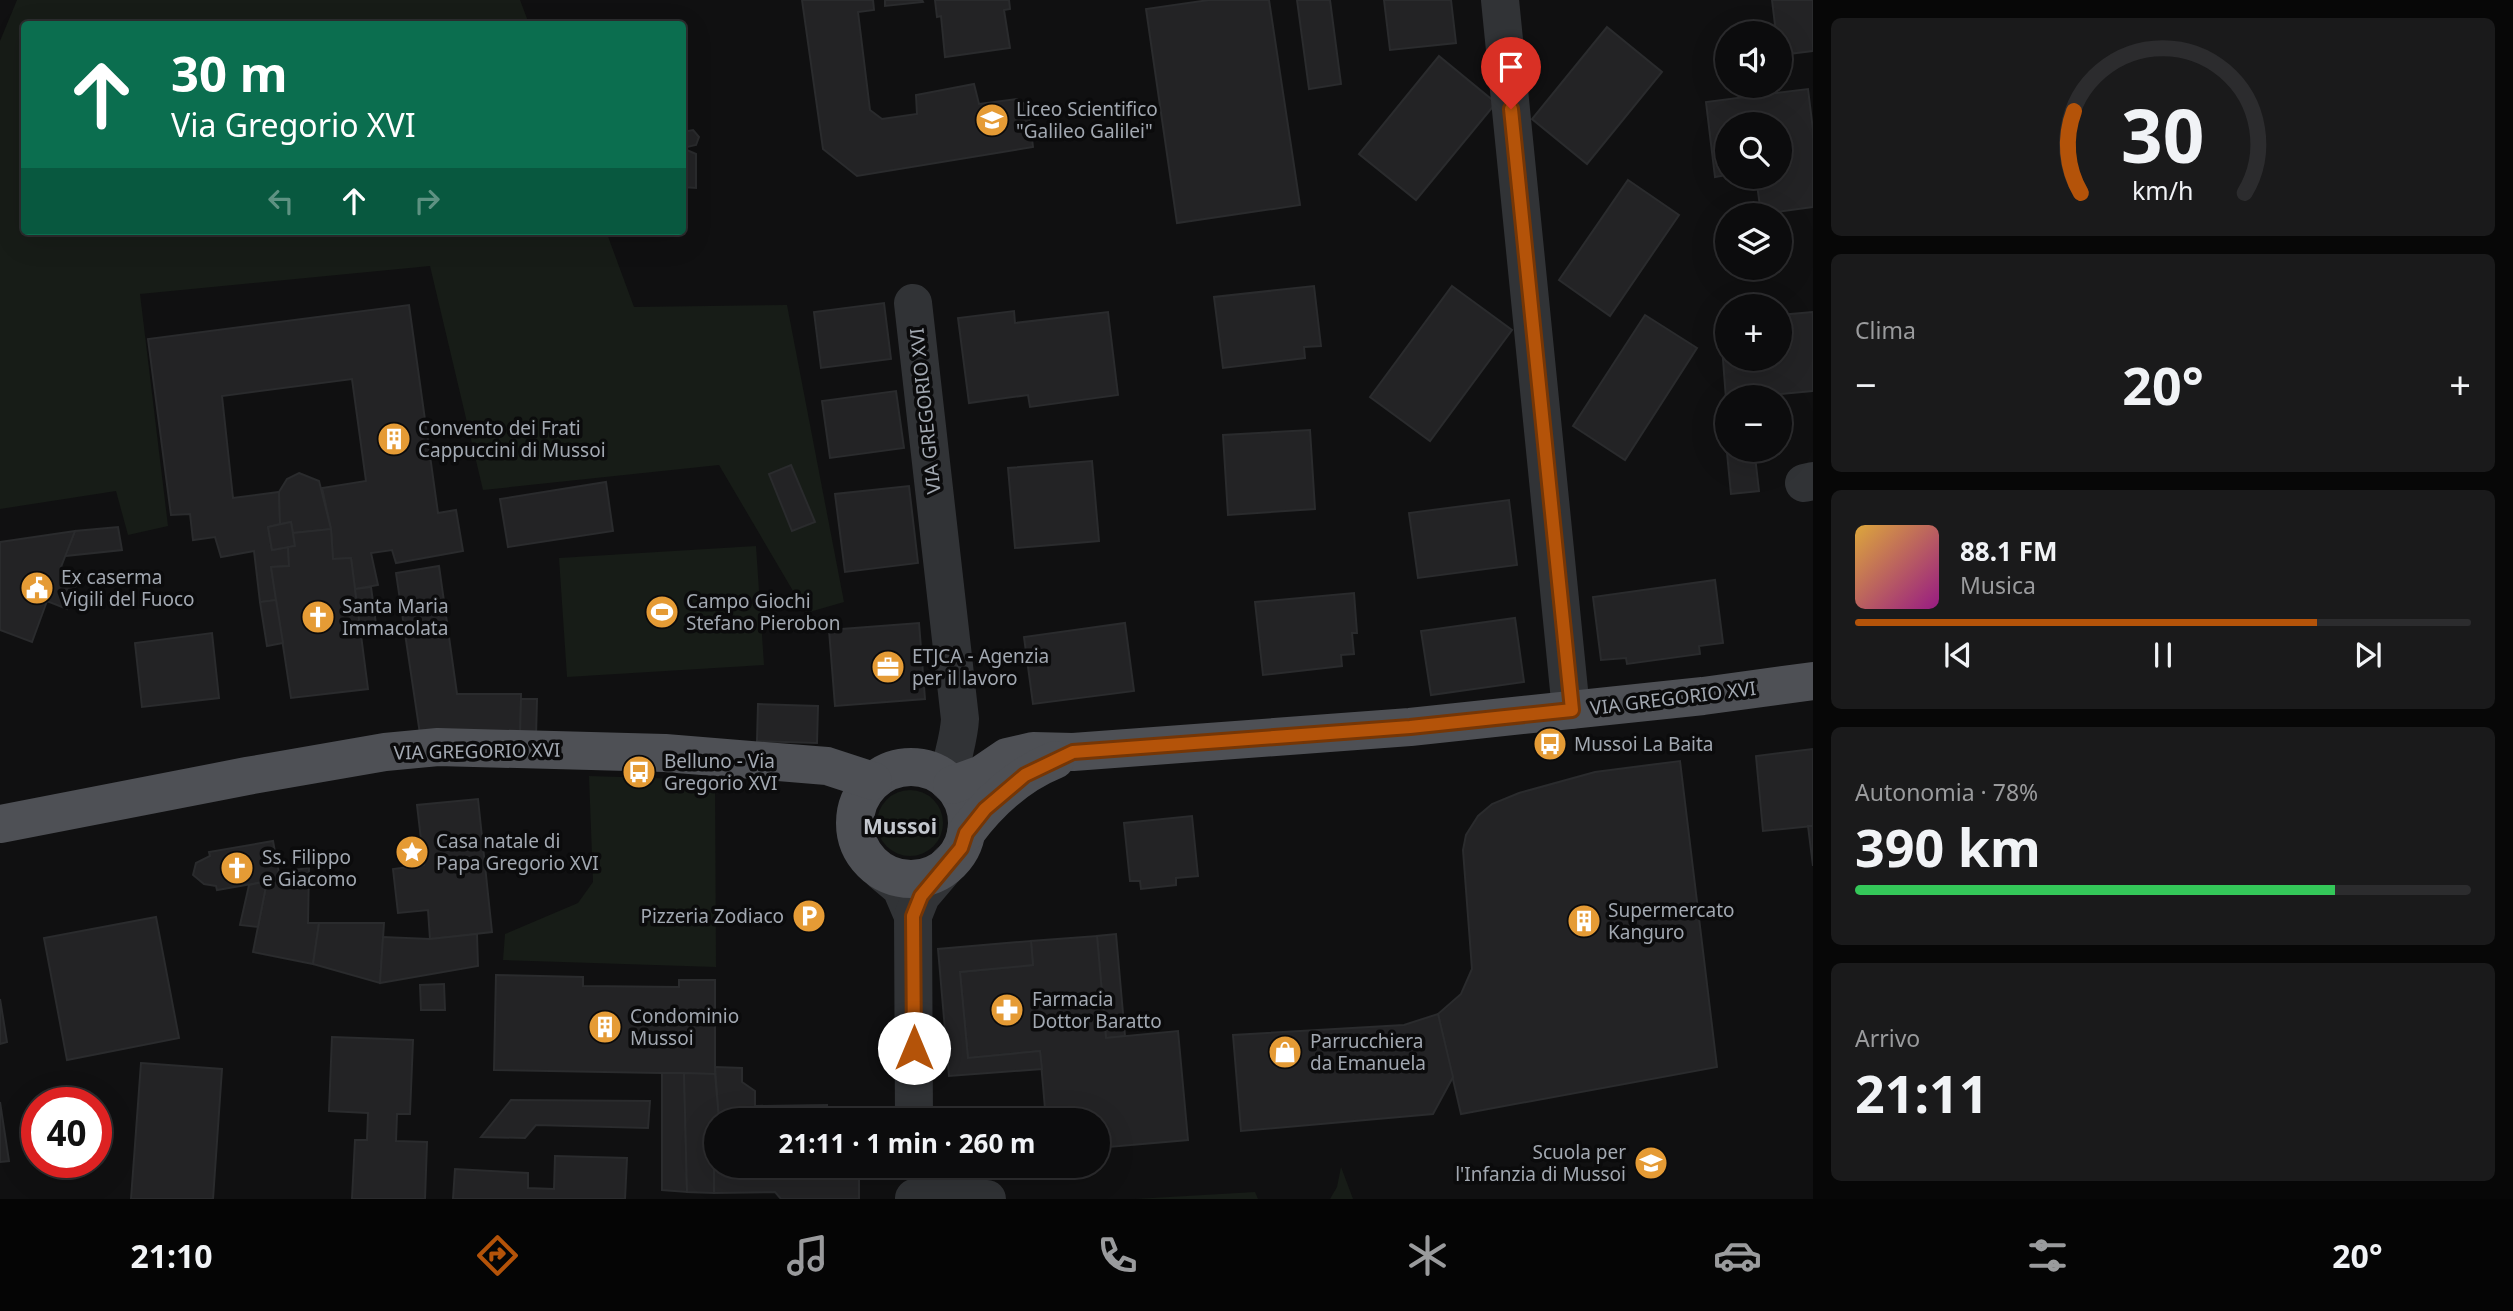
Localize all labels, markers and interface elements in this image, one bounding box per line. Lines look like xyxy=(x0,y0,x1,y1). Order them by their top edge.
map controls xyxy=(1715,21,1792,462)
button: sound xyxy=(1715,21,1792,98)
pin xyxy=(1481,37,1541,109)
text: 30 m xyxy=(171,40,288,106)
icon: arrive xyxy=(1492,48,1530,86)
icon: ahead xyxy=(56,49,147,140)
text: 30 xyxy=(2121,85,2205,184)
place label: Liceo Scientifico "Galileo Galilei" xyxy=(1016,96,1158,144)
school or university icon: Liceo Scientifico "Galileo Galilei" xyxy=(973,101,1011,139)
text: Via Gregorio XVI xyxy=(171,103,416,146)
button: search xyxy=(1715,112,1792,189)
text: km/h xyxy=(2132,173,2194,207)
icon: left xyxy=(262,182,300,220)
icon: ahead xyxy=(335,182,373,220)
icon: right xyxy=(408,182,446,220)
button: layers xyxy=(1715,203,1792,280)
button: + xyxy=(1715,294,1792,371)
text: Clima xyxy=(1855,314,1916,346)
street label: VIA GREGORIO XVI xyxy=(903,327,947,495)
text: 20° xyxy=(2122,349,2204,420)
text: − xyxy=(1855,358,1877,410)
text: + xyxy=(2449,358,2471,410)
button: − xyxy=(1715,385,1792,462)
place label: Convento dei Frati Cappuccini di Mussoi xyxy=(418,415,606,463)
building icon: Convento dei Frati Cappuccini di Mussoi xyxy=(375,420,413,458)
text: 88.1 FM xyxy=(1960,533,2057,569)
place label: Ex caserma Vigili del Fuoco xyxy=(61,564,195,612)
public building icon: Ex caserma Vigili del Fuoco xyxy=(18,569,56,607)
text: Musica xyxy=(1960,569,2036,601)
place label: Campo Giochi Stefano Pierobon xyxy=(686,588,840,636)
place label: Santa Maria Immacolata xyxy=(342,593,449,641)
sports icon: Campo Giochi Stefano Pierobon xyxy=(643,593,681,631)
church icon: Santa Maria Immacolata xyxy=(299,598,337,636)
icon: previous xyxy=(1939,636,1977,674)
icon: pause xyxy=(2144,636,2182,674)
icon: next xyxy=(2349,636,2387,674)
place label: ETJCA - Agenzia per il lavoro xyxy=(912,643,1049,691)
office icon: ETJCA - Agenzia per il lavoro xyxy=(869,648,907,686)
street label: VIA GREGORIO XVI xyxy=(1589,675,1757,721)
bus stop icon: Mussoi La Baita xyxy=(1531,725,1569,763)
place label: Mussoi La Baita xyxy=(1574,731,1714,757)
street label: VIA GREGORIO XVI xyxy=(393,737,561,765)
place label: Belluno - Via Gregorio XVI xyxy=(664,748,777,796)
bus stop icon: Belluno - Via Gregorio XVI xyxy=(620,753,658,791)
text: Autonomia · 78% xyxy=(1855,776,2038,808)
text: 390 km xyxy=(1855,811,2041,882)
district label: Mussoi xyxy=(863,812,937,840)
place label: Casa natale di Papa Gregorio XVI xyxy=(436,828,599,876)
place icon: Casa natale di Papa Gregorio XVI xyxy=(393,833,431,871)
place label: Ss. Filippo e Giacomo xyxy=(262,844,357,892)
church icon: Ss. Filippo e Giacomo xyxy=(218,849,256,887)
parking icon: Pizzeria Zodiaco xyxy=(790,897,828,935)
place label: Supermercato Kanguro xyxy=(1608,897,1735,945)
building icon: Supermercato Kanguro xyxy=(1565,902,1603,940)
place label: Pizzeria Zodiaco xyxy=(640,903,784,929)
place label: Farmacia Dottor Baratto xyxy=(1032,986,1162,1034)
pharmacy icon: Farmacia Dottor Baratto xyxy=(988,991,1026,1029)
place label: Condominio Mussoi xyxy=(630,1003,739,1051)
building icon: Condominio Mussoi xyxy=(586,1008,624,1046)
position arrow xyxy=(877,1011,951,1085)
text: Arrivo xyxy=(1855,1022,1920,1054)
place label: Parrucchiera da Emanuela xyxy=(1310,1028,1426,1076)
shop icon: Parrucchiera da Emanuela xyxy=(1266,1033,1304,1071)
text: 21:11 xyxy=(1855,1057,1989,1128)
speed limit sign: 40 xyxy=(21,1087,112,1178)
text: 21:11 · 1 min · 260 m xyxy=(779,1125,1035,1161)
place label: Scuola per l'Infanzia di Mussoi xyxy=(1455,1139,1626,1187)
school or university icon: Scuola per l'Infanzia di Mussoi xyxy=(1632,1144,1670,1182)
icon: directions xyxy=(473,1231,522,1280)
icon: music xyxy=(783,1231,832,1280)
icon: phone xyxy=(1093,1231,1142,1280)
icon: climate xyxy=(1403,1231,1452,1280)
icon: car xyxy=(1713,1231,1762,1280)
icon: filters xyxy=(2023,1231,2072,1280)
text: 21:10 xyxy=(130,1234,213,1277)
text: 20° xyxy=(2332,1234,2383,1277)

